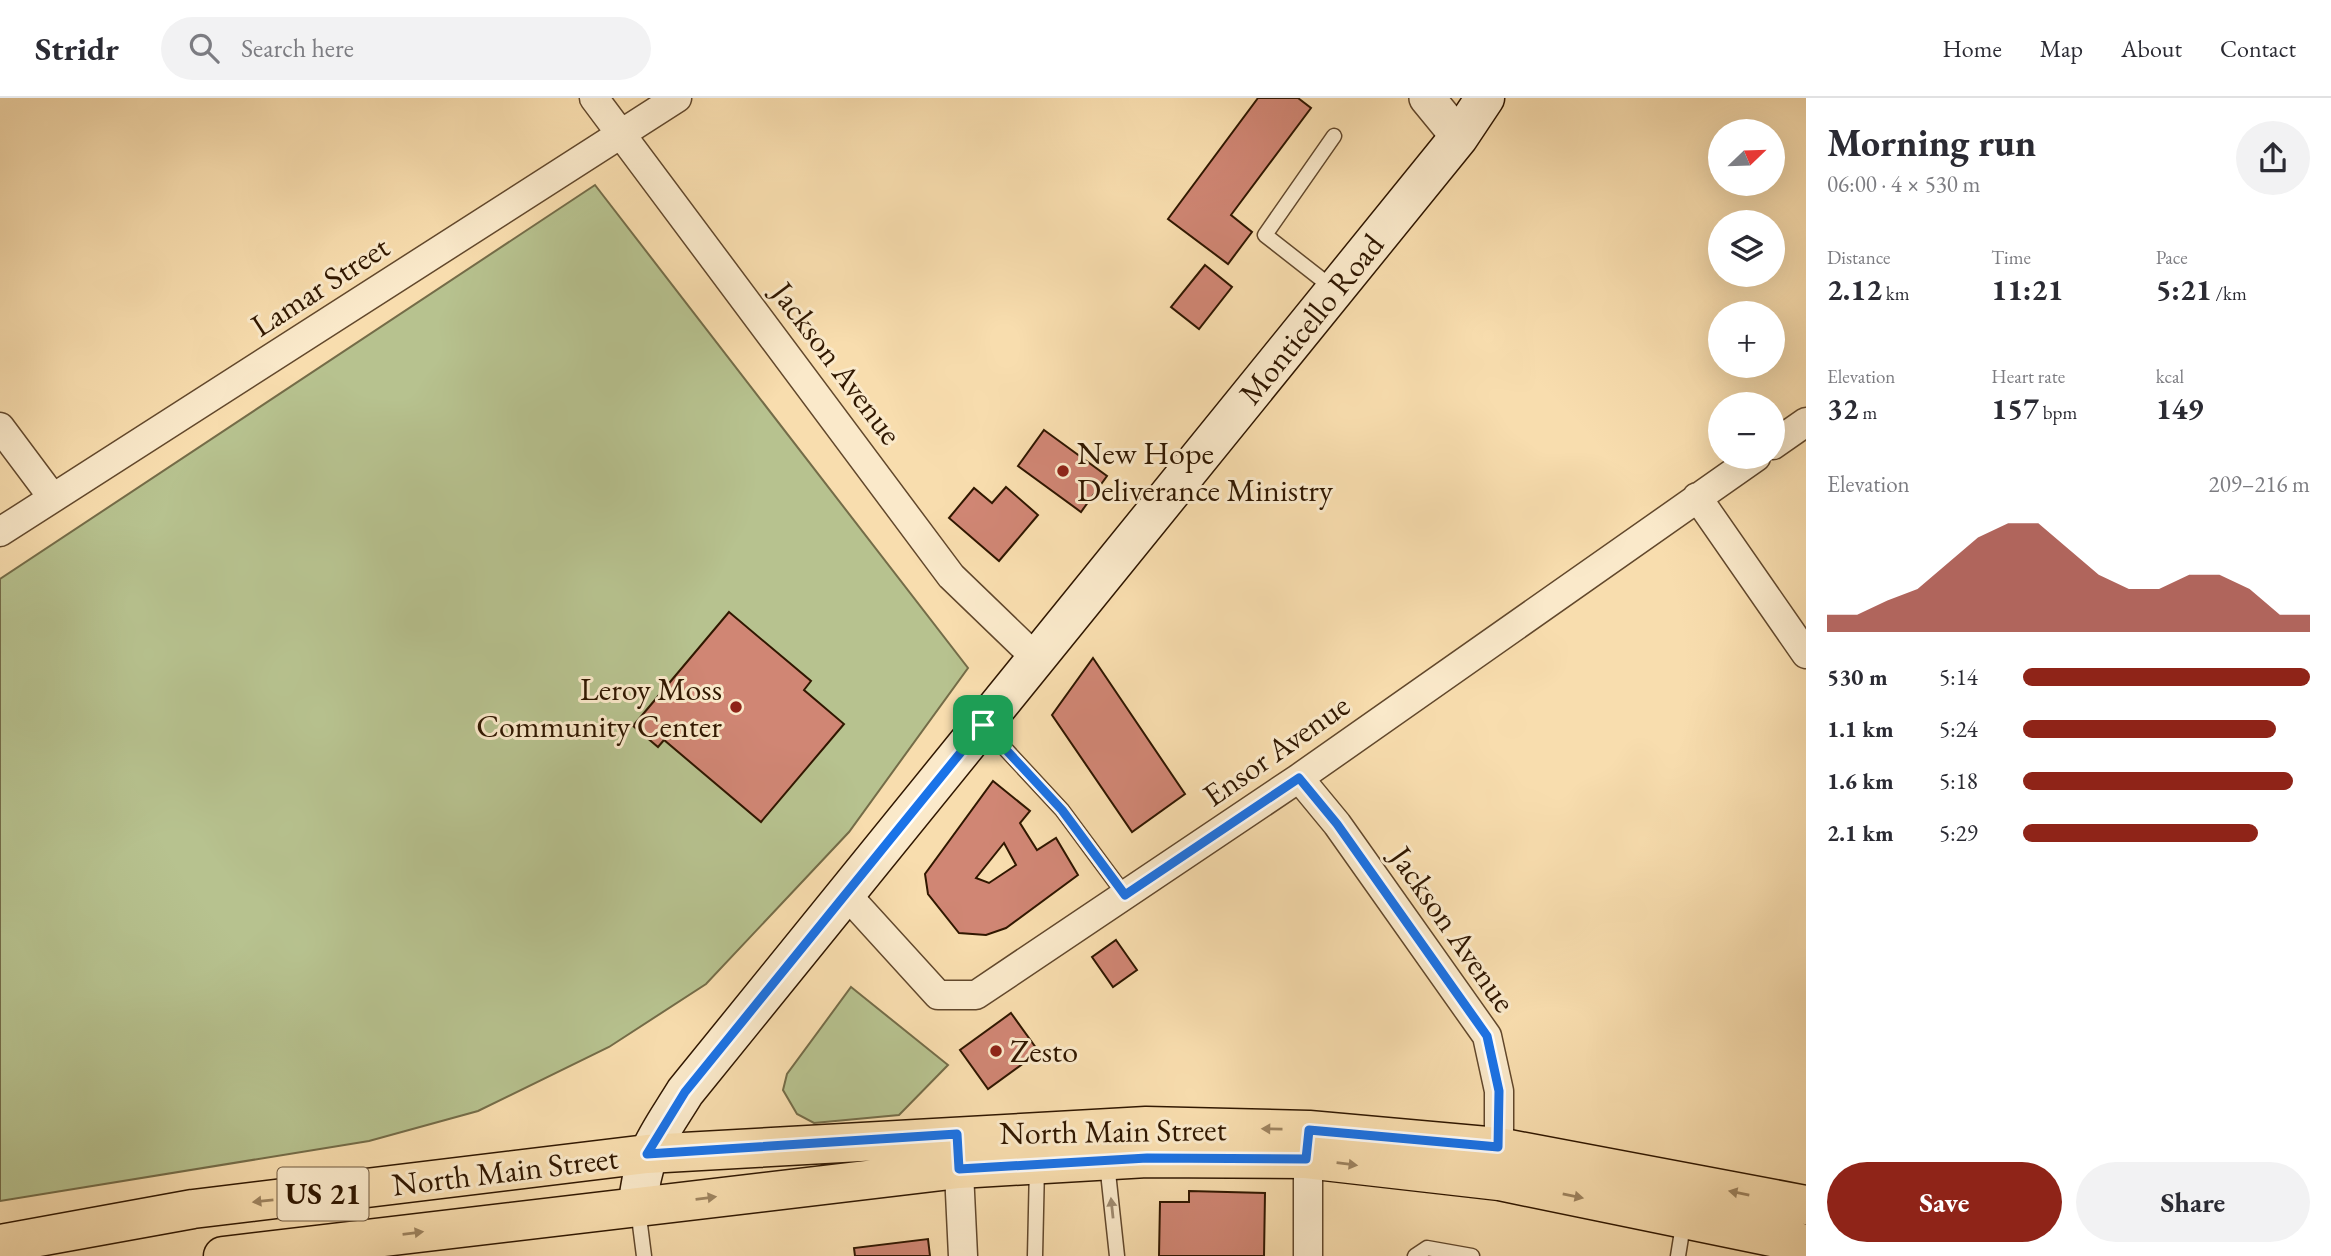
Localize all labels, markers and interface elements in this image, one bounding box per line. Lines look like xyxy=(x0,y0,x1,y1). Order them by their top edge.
search box xyxy=(161,17,651,80)
text: Stridr xyxy=(35,27,119,70)
icon: search xyxy=(185,29,223,67)
text: Search here xyxy=(241,31,354,65)
text: Home xyxy=(1942,33,2002,64)
text: Map xyxy=(2040,33,2083,64)
text: About xyxy=(2121,33,2182,64)
text: Contact xyxy=(2220,33,2296,64)
text: Morning run xyxy=(1827,118,2036,167)
north arrow xyxy=(1708,119,1785,196)
map controls xyxy=(1708,119,1785,469)
button: share xyxy=(2236,121,2310,195)
text: 06:00 · 4 × 530 m xyxy=(1827,169,1980,199)
button: layers xyxy=(1708,210,1785,287)
street label: Monticello Road xyxy=(1229,224,1393,413)
street label: Lamar Street xyxy=(243,226,397,346)
text: Distance xyxy=(1827,245,1890,270)
text: Time xyxy=(1991,245,2031,270)
text: Pace xyxy=(2156,245,2188,270)
text: 2.12 xyxy=(1827,270,1882,309)
text: 11:21 xyxy=(1991,270,2063,309)
text: 5:21 xyxy=(2156,270,2212,309)
street label: Jackson Avenue xyxy=(760,271,912,453)
text: km xyxy=(1882,281,1910,306)
text: /km xyxy=(2212,281,2247,306)
button: + xyxy=(1708,301,1785,378)
text: Elevation xyxy=(1827,364,1895,389)
text: Heart rate xyxy=(1991,364,2065,389)
text: kcal xyxy=(2156,364,2184,389)
text: 32 xyxy=(1827,389,1859,428)
text: 157 xyxy=(1991,389,2039,428)
text: 149 xyxy=(2156,389,2203,428)
button: − xyxy=(1708,392,1785,469)
text: m xyxy=(1859,400,1877,425)
text: bpm xyxy=(2039,400,2077,425)
place label: New Hope Deliverance Ministry xyxy=(1077,432,1334,511)
marker: New Hope Deliverance Ministry xyxy=(1055,463,1071,479)
text: Elevation xyxy=(1827,469,1910,499)
text: 209–216 m xyxy=(2209,469,2310,499)
text: 530 m xyxy=(1827,662,1888,692)
text: 5:14 xyxy=(1939,662,1978,692)
place label: Leroy Moss Community Center xyxy=(476,668,722,747)
street label: Ensor Avenue xyxy=(1194,684,1358,816)
pin xyxy=(953,695,1013,755)
marker: Leroy Moss Community Center xyxy=(728,699,744,715)
icon: arrive xyxy=(964,706,1002,744)
text: 1.1 km xyxy=(1827,714,1894,744)
text: 5:24 xyxy=(1939,714,1978,744)
text: 1.6 km xyxy=(1827,766,1894,796)
text: 5:18 xyxy=(1939,766,1978,796)
text: 2.1 km xyxy=(1827,818,1894,848)
text: 5:29 xyxy=(1939,818,1978,848)
street label: Jackson Avenue xyxy=(1379,835,1526,1020)
place label: Zesto xyxy=(1010,1030,1078,1072)
marker: Zesto xyxy=(988,1043,1004,1059)
street label: North Main Street xyxy=(999,1108,1227,1154)
one-way arrow xyxy=(1260,1123,1282,1135)
street label: North Main Street xyxy=(390,1136,620,1206)
one-way arrow xyxy=(1337,1158,1359,1169)
button: Save xyxy=(1827,1162,2062,1242)
button: Share xyxy=(2076,1162,2310,1242)
road number: US 21 xyxy=(278,1168,368,1220)
one-way arrow xyxy=(1728,1187,1750,1198)
one-way arrow xyxy=(1562,1190,1584,1201)
one-way arrow xyxy=(695,1193,717,1204)
one-way arrow xyxy=(252,1196,274,1207)
one-way arrow xyxy=(1106,1197,1117,1219)
one-way arrow xyxy=(402,1228,424,1239)

